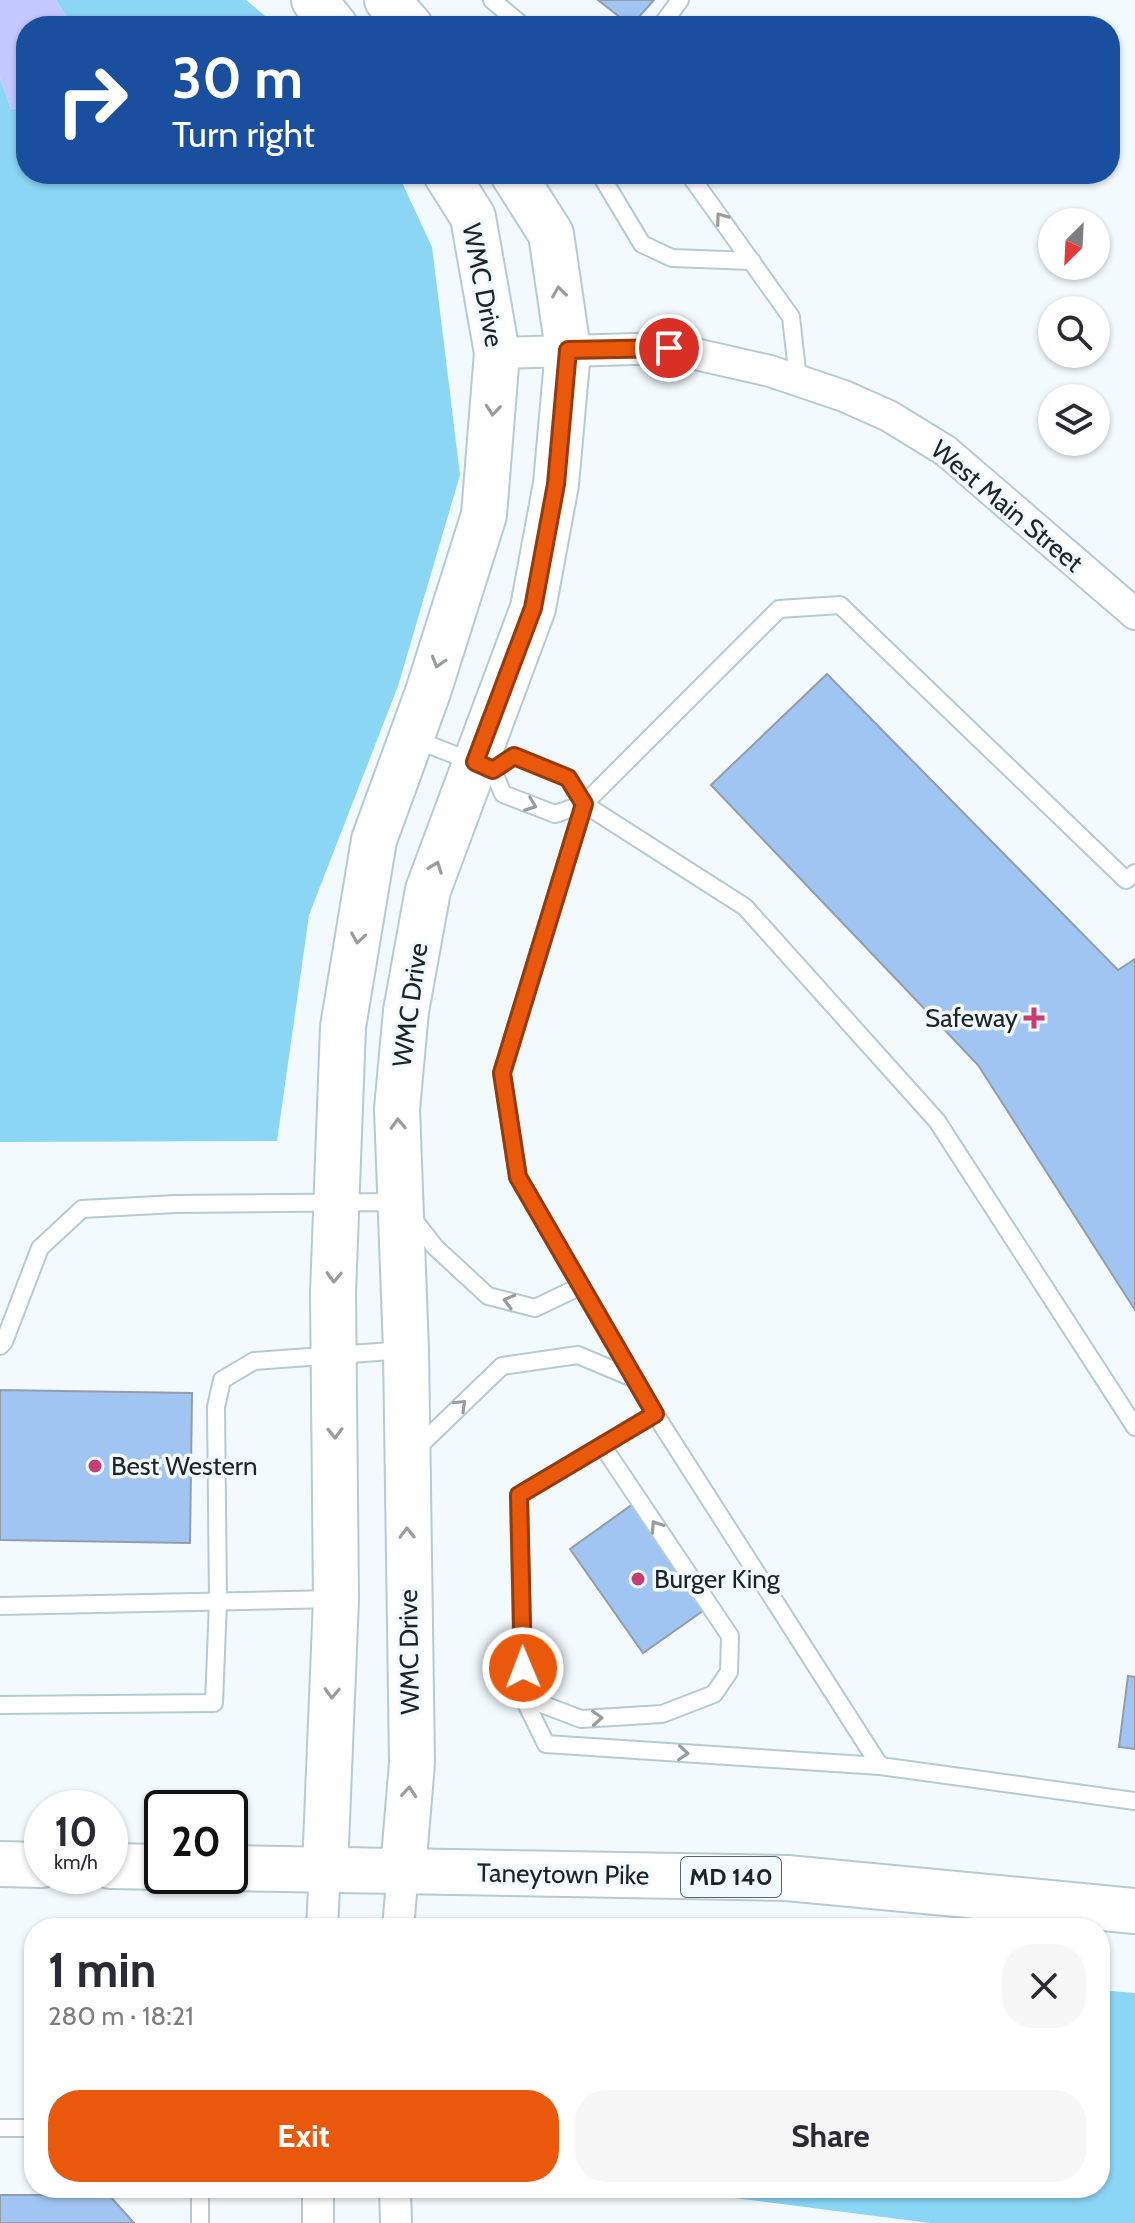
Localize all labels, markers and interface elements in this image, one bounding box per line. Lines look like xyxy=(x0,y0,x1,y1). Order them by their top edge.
text: 30 m xyxy=(172,44,303,112)
icon: right xyxy=(40,48,144,152)
text: Turn right xyxy=(172,112,315,156)
north arrow xyxy=(1038,208,1110,280)
map controls xyxy=(1038,208,1110,456)
one-way arrow xyxy=(716,212,731,226)
street label: WMC Drive xyxy=(455,220,511,350)
one-way arrow xyxy=(551,285,568,299)
button: search xyxy=(1038,296,1110,368)
pin xyxy=(635,314,703,382)
icon: arrive xyxy=(647,326,691,370)
button: layers xyxy=(1038,384,1110,456)
one-way arrow xyxy=(484,404,501,417)
street label: West Main Street xyxy=(925,433,1090,579)
one-way arrow xyxy=(431,655,447,669)
one-way arrow xyxy=(523,795,537,812)
one-way arrow xyxy=(426,861,443,875)
one-way arrow xyxy=(350,931,367,945)
street label: WMC Drive xyxy=(385,941,435,1069)
place label: Safeway xyxy=(925,1002,1018,1034)
marker: Safeway xyxy=(1025,1009,1043,1027)
one-way arrow xyxy=(389,1117,406,1130)
one-way arrow xyxy=(326,1271,343,1284)
one-way arrow xyxy=(503,1294,517,1311)
one-way arrow xyxy=(452,1400,466,1415)
one-way arrow xyxy=(326,1427,343,1440)
place label: Best Western xyxy=(111,1450,258,1482)
marker: Best Western xyxy=(86,1457,104,1475)
one-way arrow xyxy=(651,1521,666,1535)
one-way arrow xyxy=(398,1526,416,1539)
place label: Burger King xyxy=(654,1563,781,1595)
marker: Burger King xyxy=(629,1570,647,1588)
street label: WMC Drive xyxy=(392,1589,426,1715)
position arrow xyxy=(481,1626,565,1710)
one-way arrow xyxy=(324,1687,341,1700)
one-way arrow xyxy=(591,1710,604,1727)
one-way arrow xyxy=(677,1744,690,1761)
one-way arrow xyxy=(400,1785,417,1798)
speed limit sign: 20 xyxy=(144,1790,248,1894)
text: 10 xyxy=(55,1807,98,1856)
text: km/h xyxy=(54,1850,98,1874)
street label: Taneytown Pike xyxy=(477,1856,649,1892)
road number: MD 140 xyxy=(681,1857,781,1897)
text: 1 min xyxy=(48,1941,156,1999)
button: close xyxy=(1002,1944,1086,2028)
text: 280 m · 18:21 xyxy=(48,2000,194,2032)
button: Exit xyxy=(48,2090,559,2182)
button: Share xyxy=(575,2090,1086,2182)

